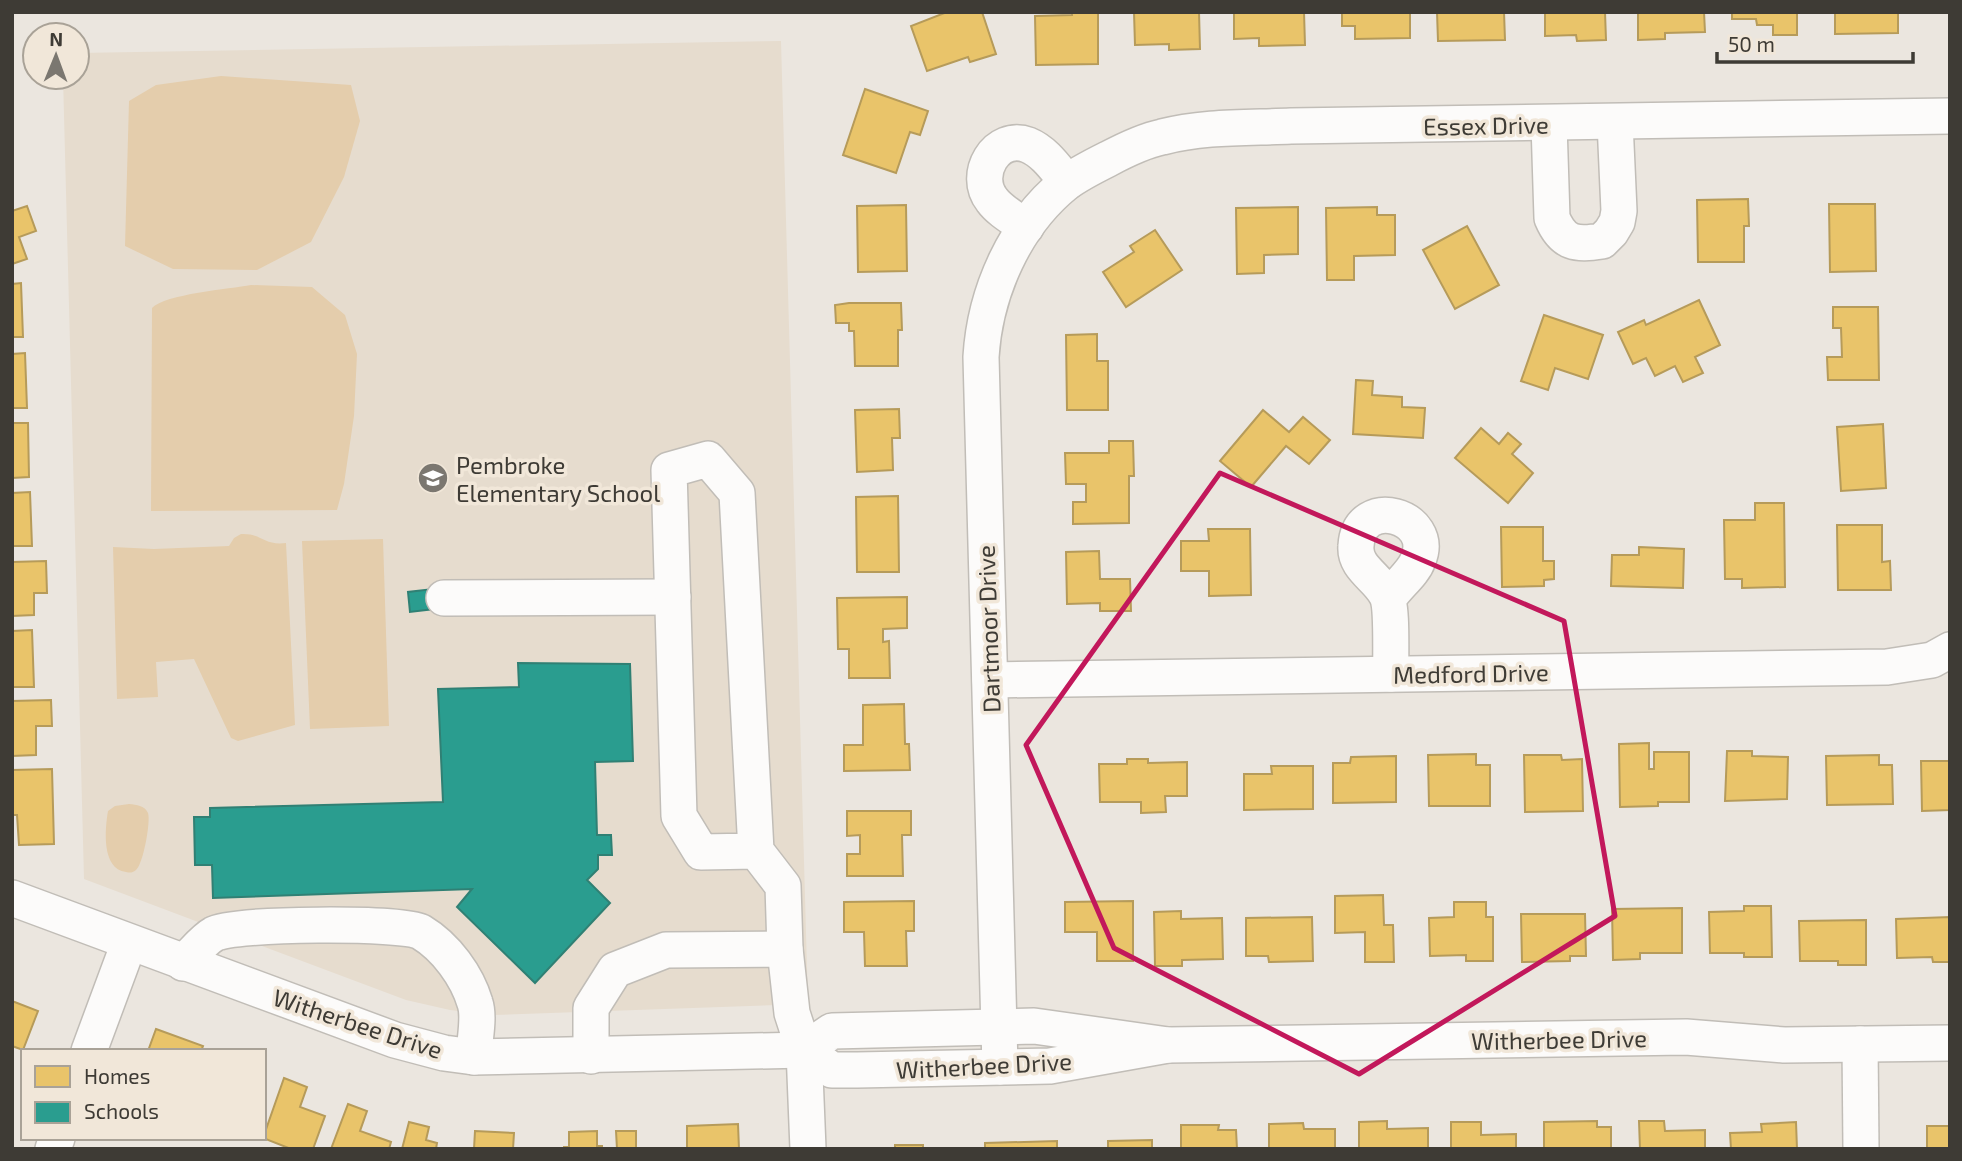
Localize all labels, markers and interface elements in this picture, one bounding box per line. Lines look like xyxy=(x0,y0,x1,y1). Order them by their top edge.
north arrow xyxy=(21,21,91,91)
scale bar xyxy=(1717,21,1913,65)
text: N xyxy=(49,27,63,50)
text: 50 m xyxy=(1728,31,1775,56)
street label: Essex Drive xyxy=(1423,109,1549,141)
place label: Pembroke Elementary School xyxy=(456,450,660,507)
school or university icon: Pembroke Elementary School xyxy=(416,461,450,495)
street label: Dartmoor Drive xyxy=(971,545,1005,713)
street label: Medford Drive xyxy=(1393,657,1549,689)
street label: Witherbee Drive xyxy=(270,982,446,1064)
street label: Witherbee Drive xyxy=(1471,1023,1647,1055)
street label: Witherbee Drive xyxy=(895,1046,1073,1084)
legend xyxy=(21,1049,266,1140)
text: Homes xyxy=(84,1063,150,1088)
text: Schools xyxy=(84,1098,159,1123)

